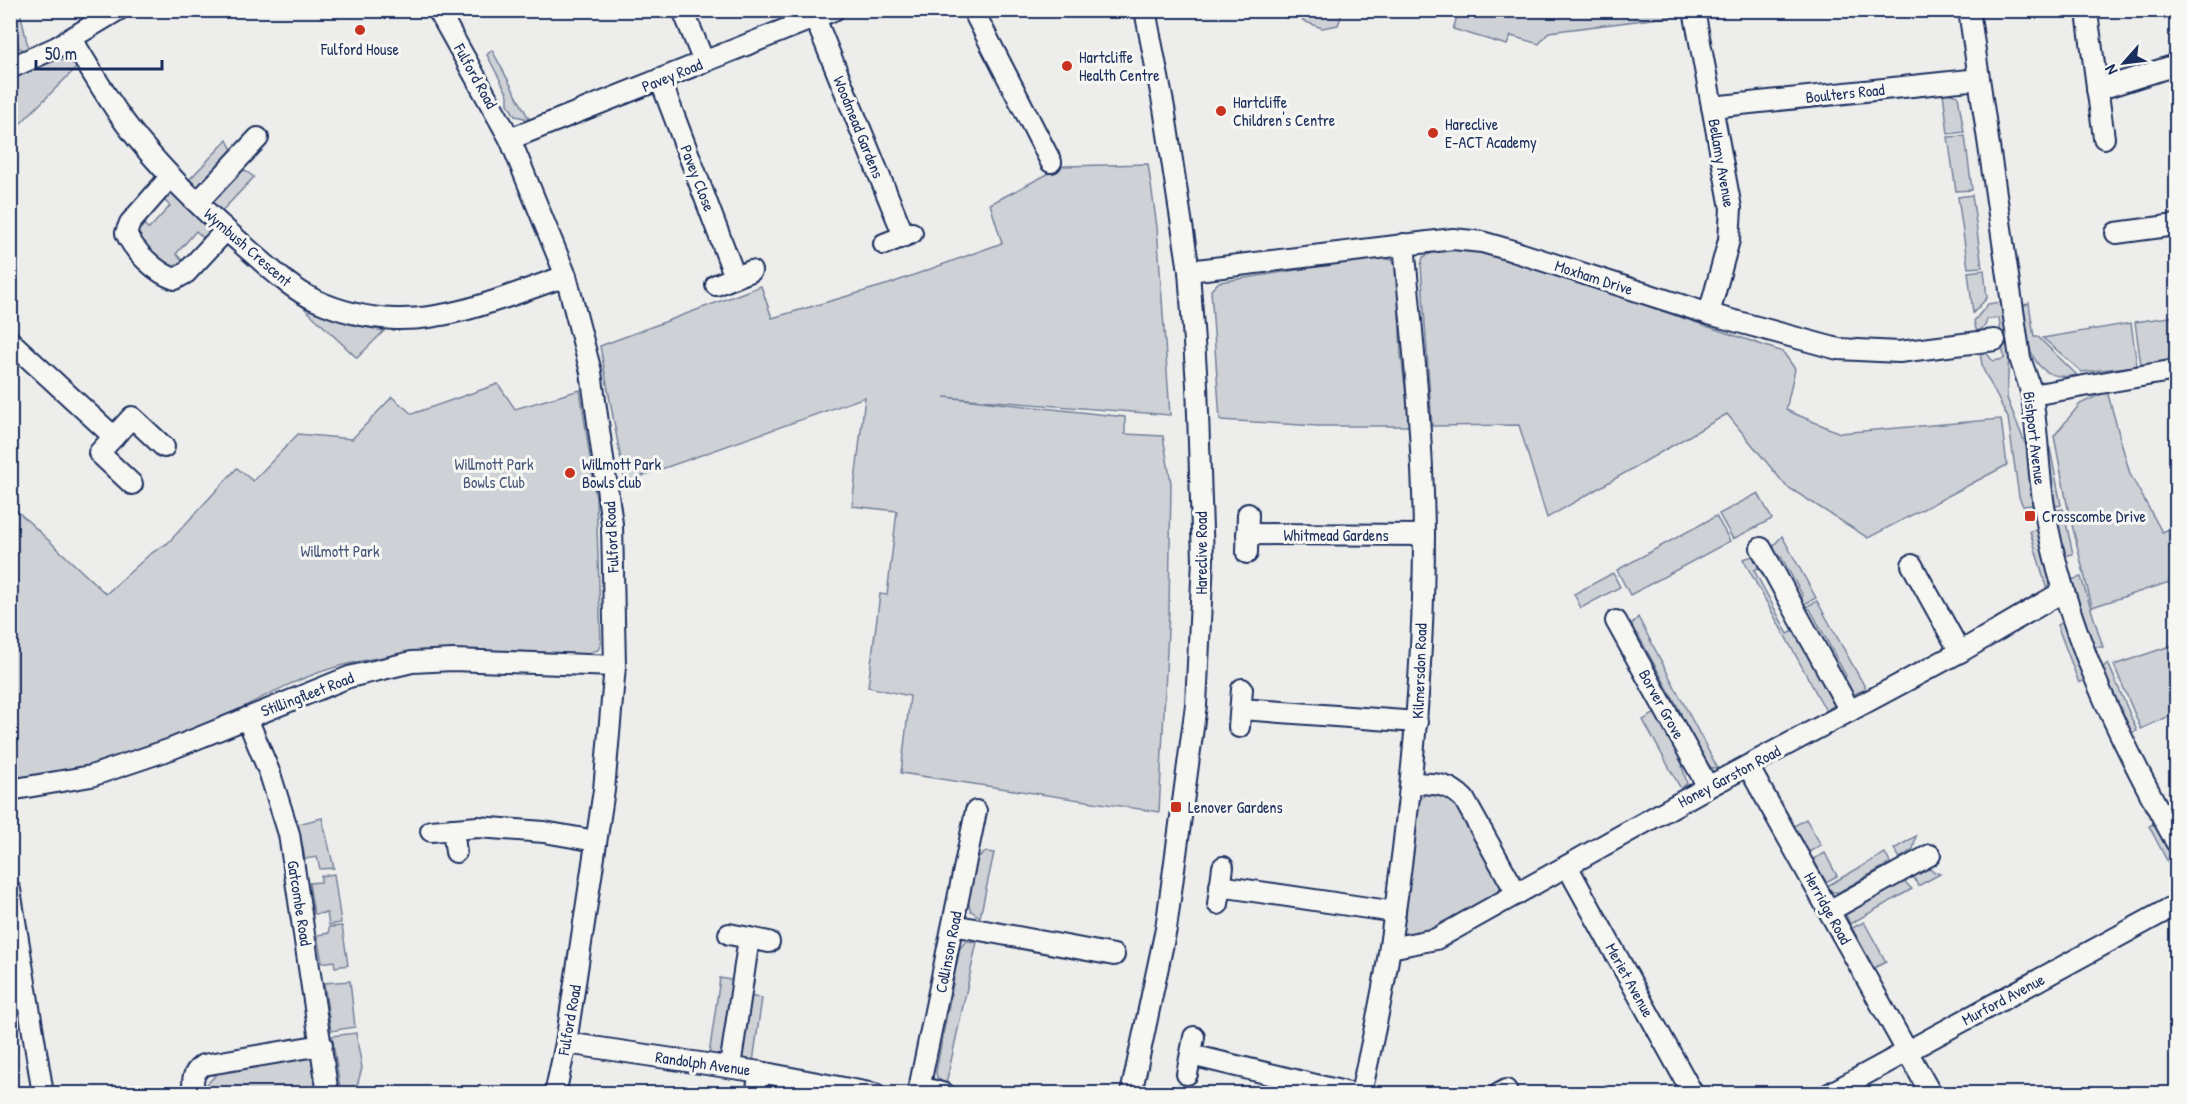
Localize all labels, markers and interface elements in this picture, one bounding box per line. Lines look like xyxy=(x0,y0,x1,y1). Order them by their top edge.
marker: Fulford House xyxy=(353,23,367,37)
scale bar xyxy=(36,33,162,71)
north arrow xyxy=(2094,33,2154,93)
place label: Fulford House xyxy=(320,38,400,60)
street label: Fulford Road xyxy=(449,39,503,112)
text: 50 m xyxy=(45,41,77,66)
place label: Hartcliffe Health Centre xyxy=(1079,46,1160,86)
street label: Pavey Road xyxy=(638,53,706,97)
marker: Hartcliffe Health Centre xyxy=(1060,59,1074,73)
text: N xyxy=(2099,61,2122,79)
street label: Woodmead Gardens xyxy=(828,73,890,181)
street label: Boulters Road xyxy=(1804,78,1886,108)
place label: Hartcliffe Children's Centre xyxy=(1233,91,1336,131)
marker: Hartcliffe Children's Centre xyxy=(1214,104,1228,118)
place label: Hareclive E-ACT Academy xyxy=(1445,113,1537,153)
street label: Bellamy Avenue xyxy=(1703,117,1741,210)
marker: Hareclive E-ACT Academy xyxy=(1426,126,1440,140)
street label: Pavey Close xyxy=(675,142,721,215)
street label: Wymbush Crescent xyxy=(199,203,297,292)
street label: Moxham Drive xyxy=(1552,254,1636,300)
street label: Bishport Avenue xyxy=(2018,390,2052,487)
park label: Willmott Park Bowls Club xyxy=(454,453,534,493)
place label: Willmott Park Bowls club xyxy=(582,453,661,493)
marker: Willmott Park Bowls club xyxy=(563,466,577,480)
street label: Fulford Road xyxy=(598,501,624,574)
place label: Crosscombe Drive xyxy=(2042,505,2147,527)
marker: Crosscombe Drive xyxy=(2023,509,2037,523)
street label: Hareclive Road xyxy=(1190,511,1212,595)
street label: Whitmead Gardens xyxy=(1283,524,1389,546)
park label: Willmott Park xyxy=(300,540,380,562)
street label: Kilmersdon Road xyxy=(1406,623,1432,719)
street label: Borver Grove xyxy=(1634,665,1690,743)
street label: Stillingfleet Road xyxy=(257,666,357,722)
street label: Honey Garston Road xyxy=(1674,740,1784,812)
place label: Lenover Gardens xyxy=(1188,796,1283,818)
marker: Lenover Gardens xyxy=(1169,800,1183,814)
street label: Gatcombe Road xyxy=(282,859,318,947)
street label: Herridge Road xyxy=(1799,868,1857,948)
street label: Collinson Road xyxy=(929,909,967,995)
street label: Meriet Avenue xyxy=(1601,939,1660,1022)
street label: Murford Avenue xyxy=(1958,968,2049,1030)
street label: Fulford Road xyxy=(552,983,586,1058)
street label: Randolph Avenue xyxy=(654,1045,752,1081)

